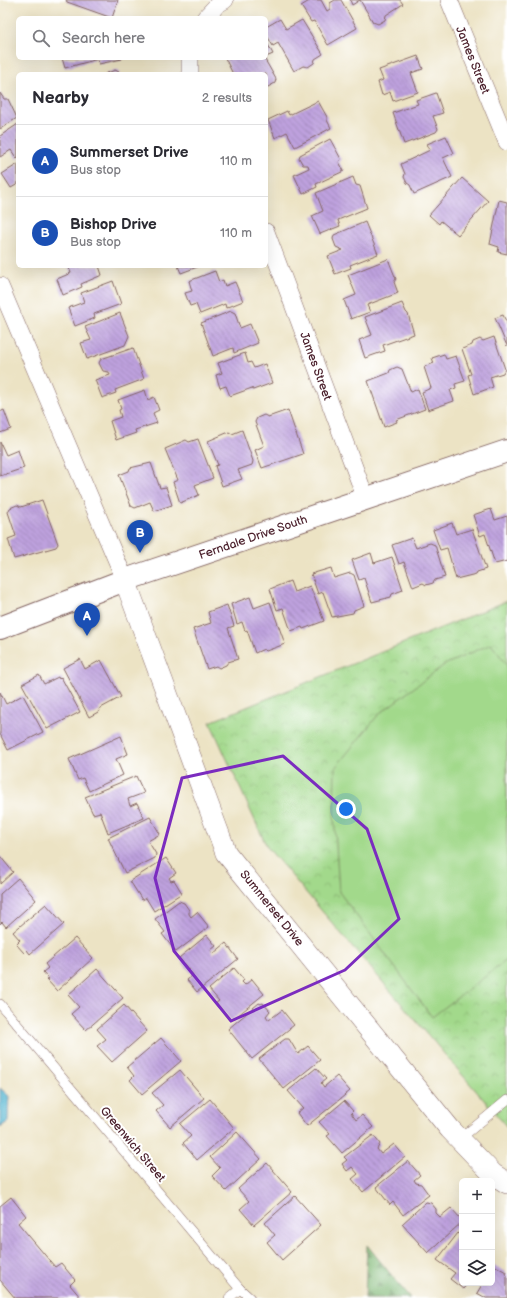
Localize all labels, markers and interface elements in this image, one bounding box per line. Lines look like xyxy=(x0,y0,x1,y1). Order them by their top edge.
search box xyxy=(16,16,268,60)
street label: James Street xyxy=(452,24,493,97)
icon: search xyxy=(30,27,52,49)
text: Search here xyxy=(62,29,145,48)
text: Nearby xyxy=(32,88,89,108)
text: 2 results xyxy=(202,90,252,106)
text: Summerset Drive xyxy=(70,143,188,162)
text: A xyxy=(41,153,49,169)
text: 110 m xyxy=(220,153,252,169)
text: Bus stop xyxy=(70,162,121,178)
text: Bishop Drive xyxy=(70,215,157,234)
text: B xyxy=(40,225,50,241)
text: 110 m xyxy=(220,225,252,241)
text: Bus stop xyxy=(70,234,121,250)
street label: James Street xyxy=(296,330,335,403)
street label: Ferndale Drive South xyxy=(197,512,310,563)
pin: B xyxy=(127,520,153,553)
pin: A xyxy=(74,603,100,636)
your location xyxy=(336,799,356,819)
street label: Summerset Drive xyxy=(236,867,307,949)
street label: Greenwich Street xyxy=(97,1104,169,1185)
map controls xyxy=(459,1178,495,1286)
button: + xyxy=(459,1178,495,1214)
button: − xyxy=(459,1214,495,1250)
button: layers xyxy=(459,1250,495,1286)

